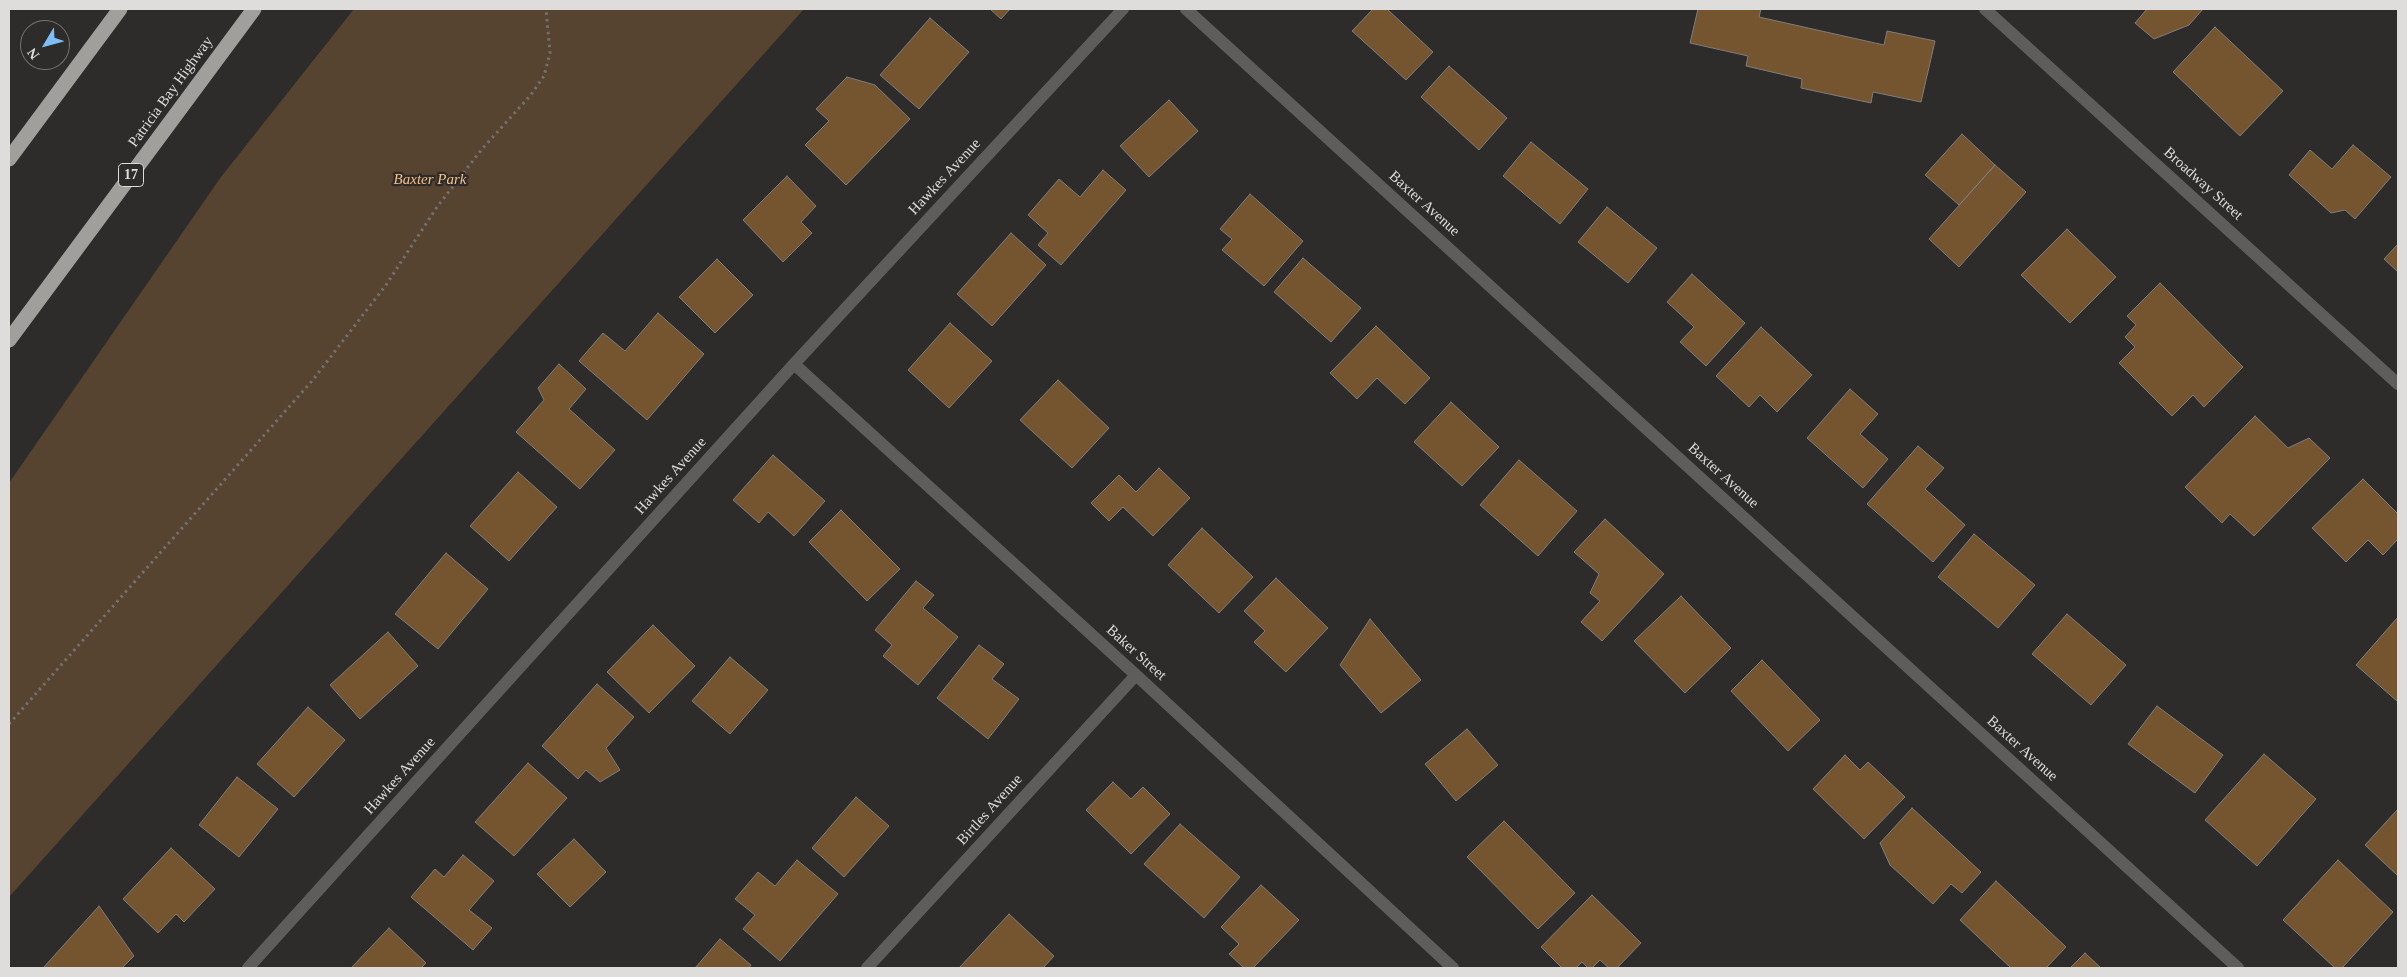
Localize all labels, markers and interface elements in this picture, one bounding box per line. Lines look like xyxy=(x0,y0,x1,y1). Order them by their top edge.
north arrow xyxy=(20,20,70,70)
street label: Patricia Bay Highway xyxy=(125,33,217,151)
text: N xyxy=(24,45,42,62)
street label: Hawkes Avenue xyxy=(905,135,985,219)
street label: Broadway Street xyxy=(2160,144,2246,224)
road number: 17 xyxy=(118,164,144,186)
street label: Baxter Avenue xyxy=(1385,167,1463,241)
park label: Baxter Park xyxy=(394,171,466,189)
street label: Hawkes Avenue xyxy=(632,434,710,518)
street label: Baxter Avenue xyxy=(1684,439,1762,513)
street label: Baker Street xyxy=(1102,621,1170,685)
street label: Baxter Avenue xyxy=(1983,712,2061,786)
street label: Hawkes Avenue xyxy=(361,734,439,818)
street label: Birtles Avenue xyxy=(953,771,1027,849)

